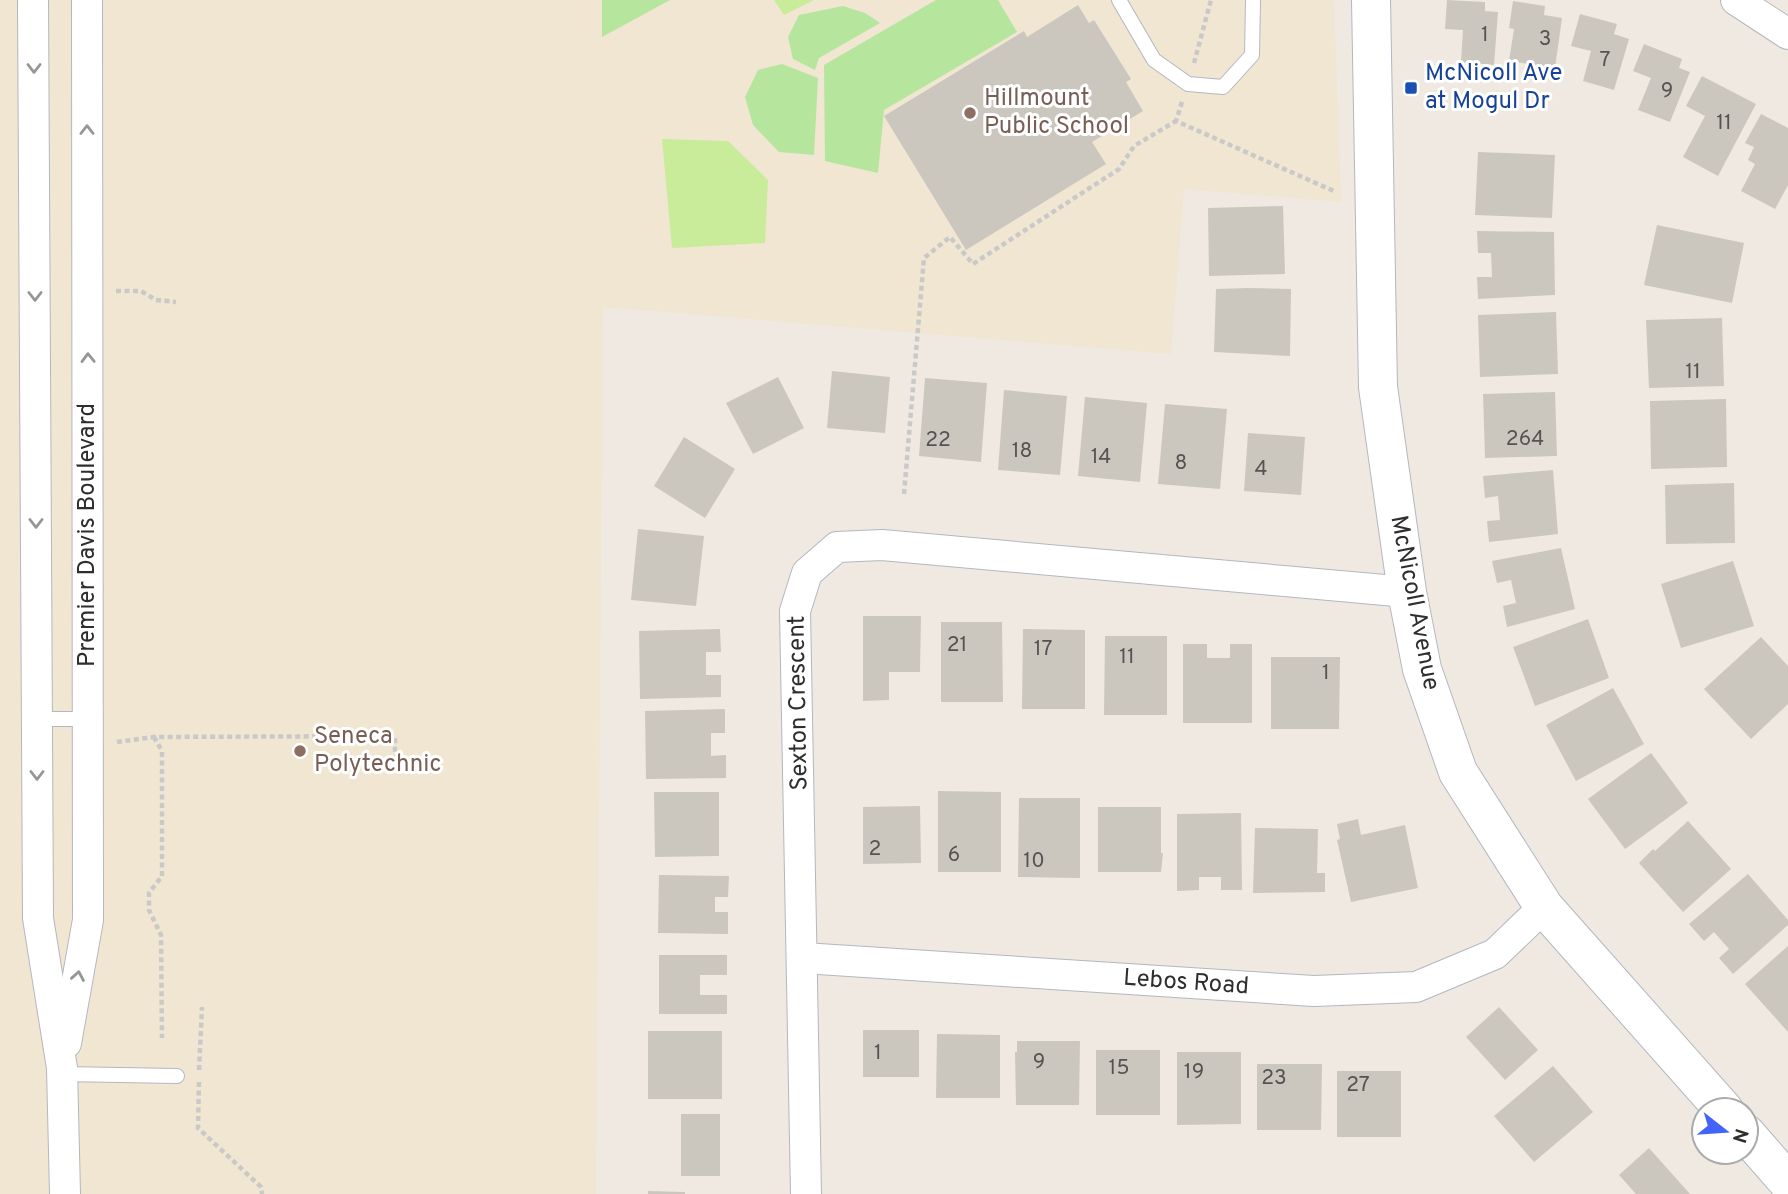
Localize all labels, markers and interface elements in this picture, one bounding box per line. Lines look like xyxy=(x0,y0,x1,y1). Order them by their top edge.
house number: 1 xyxy=(1481,22,1489,49)
house number: 3 xyxy=(1539,26,1551,53)
house number: 7 xyxy=(1600,47,1611,74)
place label: McNicoll Ave at Mogul Dr xyxy=(1425,59,1562,117)
one-way arrow xyxy=(26,63,42,74)
house number: 9 xyxy=(1661,78,1673,105)
marker: McNicoll Ave at Mogul Dr xyxy=(1403,80,1419,96)
place label: Hillmount Public School xyxy=(984,84,1129,142)
marker: Hillmount Public School xyxy=(962,105,978,121)
house number: 11 xyxy=(1716,110,1732,137)
one-way arrow xyxy=(79,124,95,135)
one-way arrow xyxy=(27,291,43,301)
one-way arrow xyxy=(81,352,96,363)
house number: 11 xyxy=(1685,359,1701,386)
street label: Premier Davis Boulevard xyxy=(73,403,103,667)
house number: 264 xyxy=(1506,426,1544,453)
house number: 22 xyxy=(925,427,951,454)
house number: 18 xyxy=(1012,438,1032,465)
house number: 14 xyxy=(1091,444,1111,471)
house number: 8 xyxy=(1175,450,1187,477)
house number: 4 xyxy=(1254,456,1268,483)
street label: McNicoll Avenue xyxy=(1382,513,1446,693)
one-way arrow xyxy=(28,518,44,529)
street label: Sexton Crescent xyxy=(782,615,816,791)
house number: 21 xyxy=(947,632,967,659)
house number: 17 xyxy=(1034,636,1052,663)
house number: 11 xyxy=(1119,644,1135,671)
house number: 1 xyxy=(1322,660,1330,687)
place label: Seneca Polytechnic xyxy=(314,722,441,780)
marker: Seneca Polytechnic xyxy=(292,743,308,759)
one-way arrow xyxy=(29,770,45,781)
house number: 2 xyxy=(869,836,881,863)
house number: 6 xyxy=(948,842,960,869)
house number: 10 xyxy=(1023,848,1045,875)
street label: Lebos Road xyxy=(1122,964,1250,1002)
one-way arrow xyxy=(70,970,85,982)
house number: 1 xyxy=(874,1040,882,1067)
house number: 9 xyxy=(1033,1049,1045,1076)
house number: 15 xyxy=(1109,1055,1129,1082)
house number: 19 xyxy=(1184,1059,1204,1086)
house number: 23 xyxy=(1261,1065,1287,1092)
house number: 27 xyxy=(1346,1072,1370,1099)
north arrow xyxy=(1690,1096,1760,1166)
text: N xyxy=(1726,1125,1753,1145)

